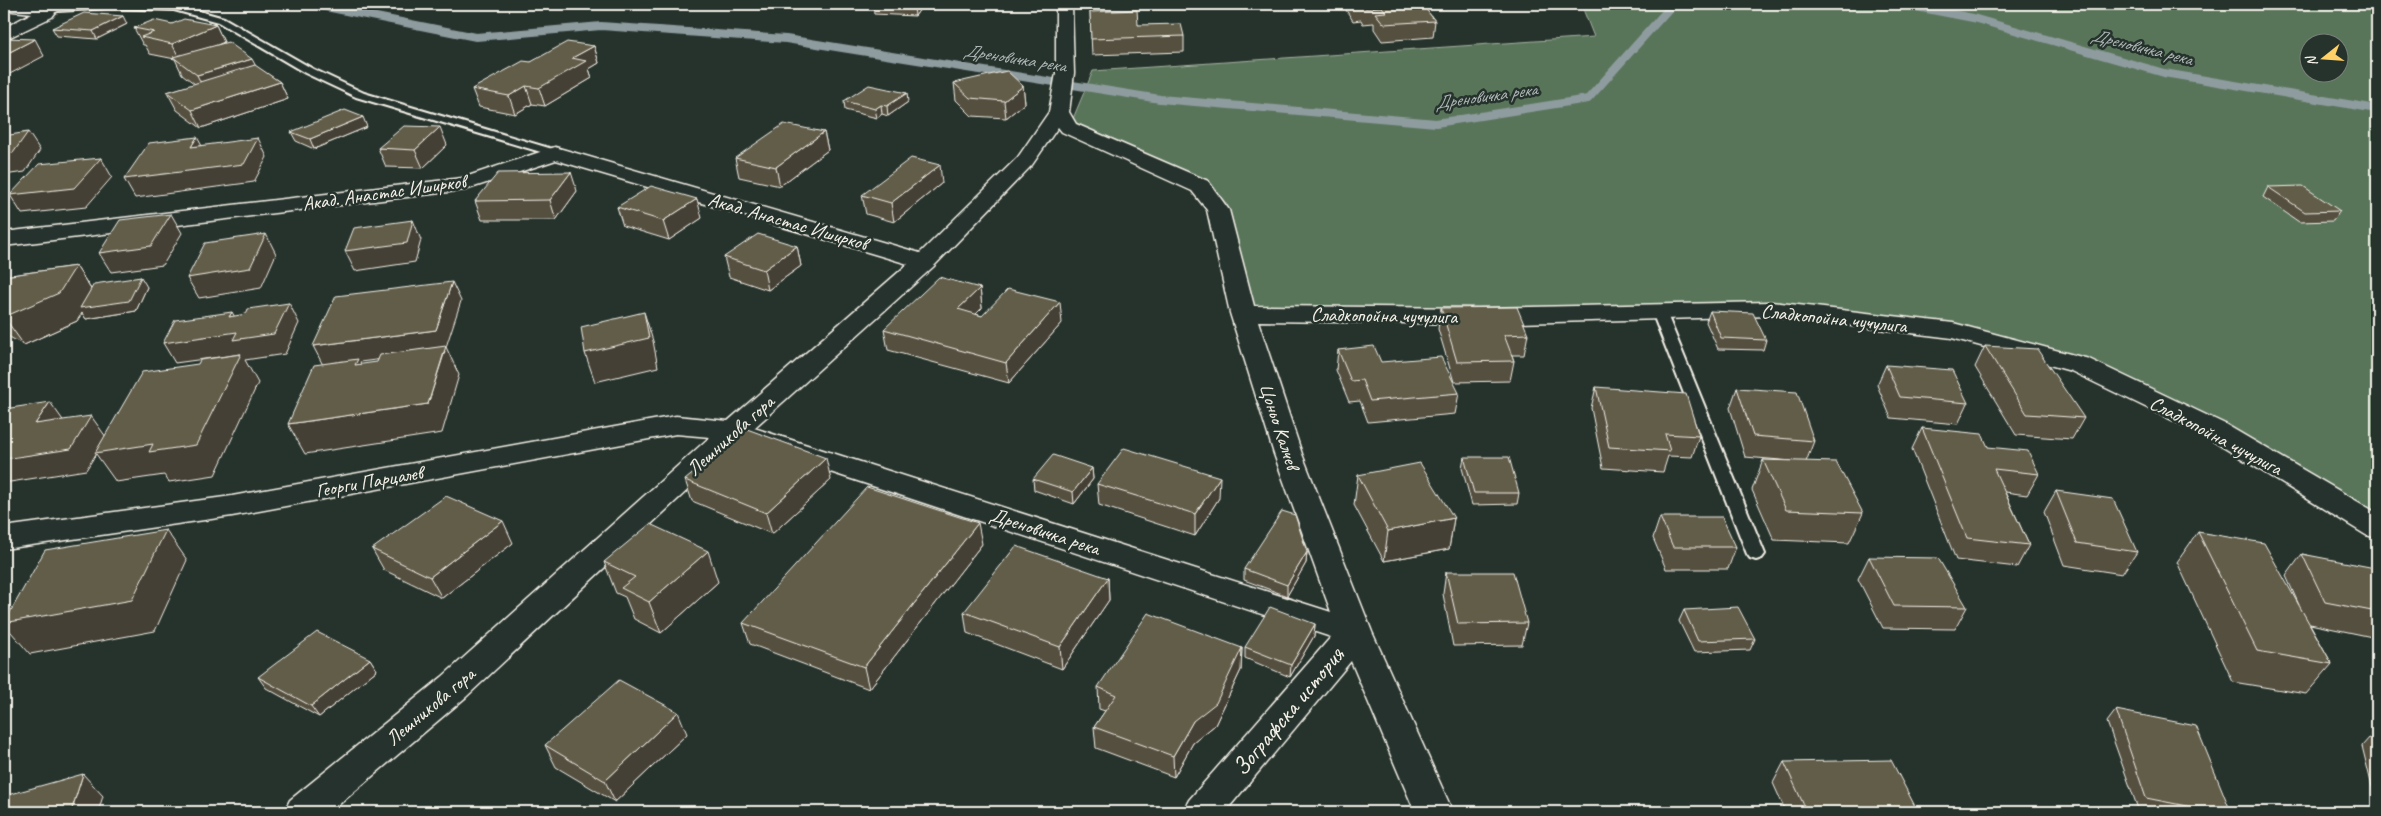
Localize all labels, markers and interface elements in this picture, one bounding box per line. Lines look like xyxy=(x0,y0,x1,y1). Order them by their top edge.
water label: Дреновичка река xyxy=(2089,24,2197,71)
north arrow xyxy=(2298,32,2348,82)
water label: Дреновичка река xyxy=(962,39,1070,77)
text: N xyxy=(2302,53,2321,68)
water label: Дреновичка река xyxy=(1433,78,1541,114)
street label: Акад. Анастас Иширков xyxy=(301,168,470,216)
street label: Акад. Анастас Иширков xyxy=(705,187,874,257)
street label: Сладкопойна чучулига xyxy=(1760,298,1910,339)
street label: Сладкопойна чучулига xyxy=(1311,302,1459,329)
street label: Цоньо Калчев xyxy=(1254,380,1306,475)
street label: Лешникова гора xyxy=(681,388,781,481)
street label: Сладкопойна чучулига xyxy=(2145,390,2288,482)
street label: Георги Парцалев xyxy=(314,459,428,503)
street label: Дреновичка река xyxy=(987,502,1105,562)
street label: Зографска история xyxy=(1226,640,1351,781)
street label: Лешникова гора xyxy=(380,661,482,751)

